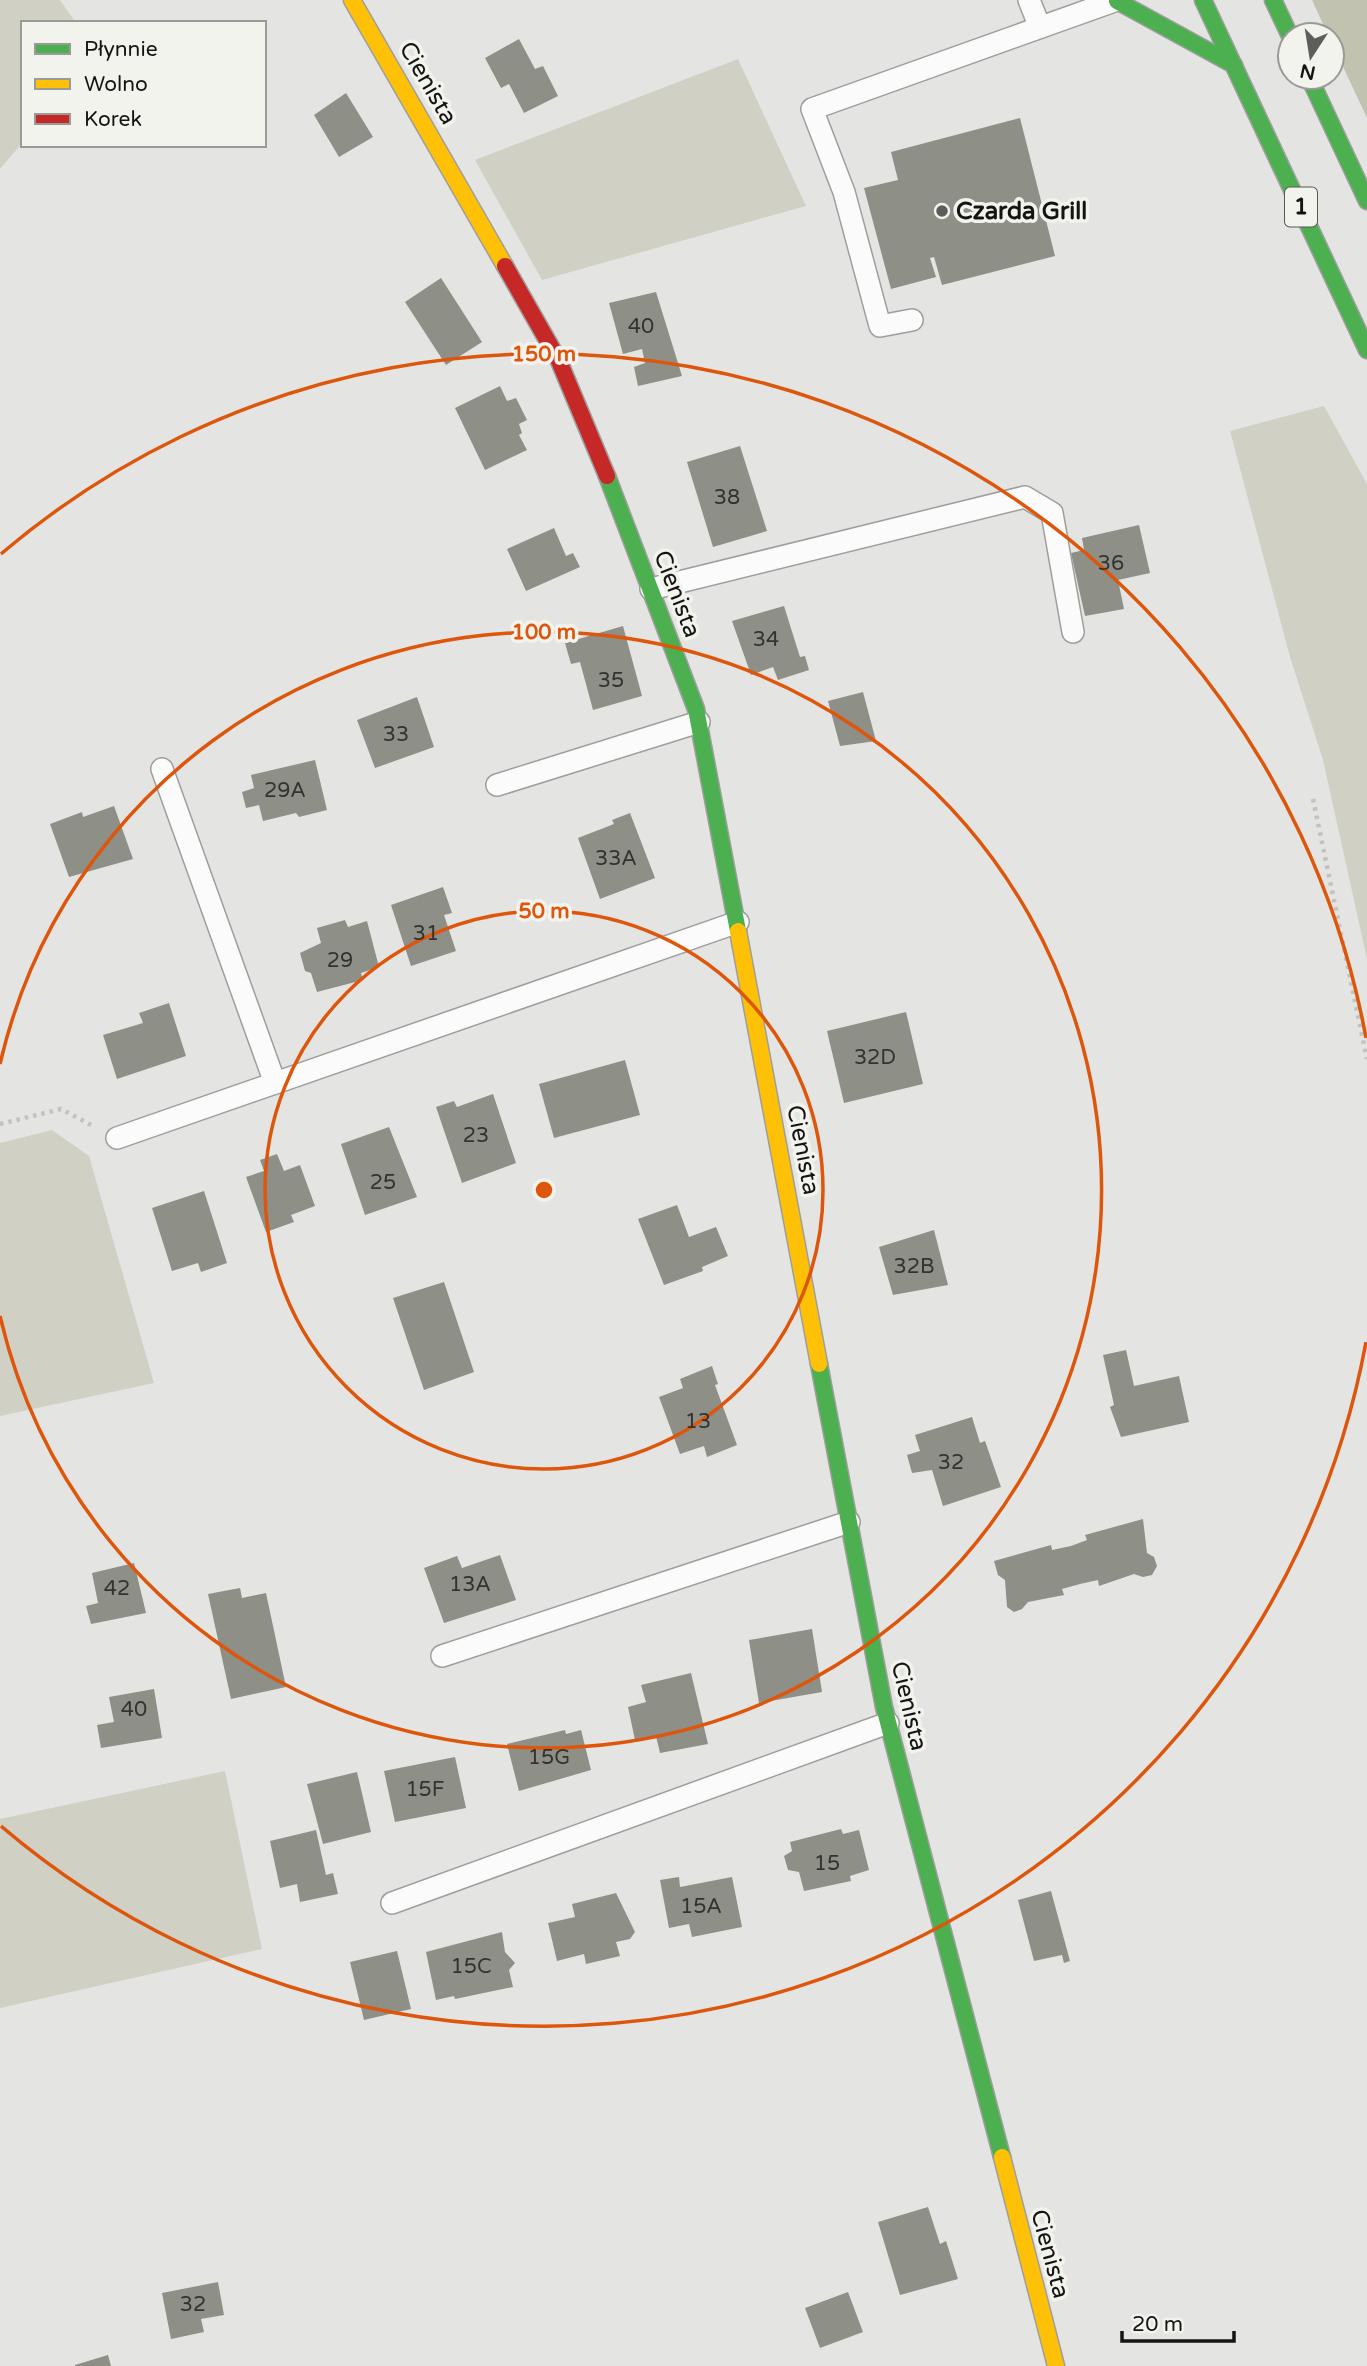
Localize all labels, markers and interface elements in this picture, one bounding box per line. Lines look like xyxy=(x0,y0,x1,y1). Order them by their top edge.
legend xyxy=(21,21,266,147)
north arrow xyxy=(1276,21,1346,91)
street label: Cienista xyxy=(393,36,463,130)
text: Płynnie xyxy=(84,37,158,62)
text: N xyxy=(1298,59,1317,84)
text: Wolno xyxy=(84,72,148,97)
text: Korek xyxy=(84,107,142,132)
road number: 1 xyxy=(1285,188,1317,227)
place label: Czarda Grill xyxy=(956,197,1087,226)
marker: Czarda Grill xyxy=(934,203,950,219)
house number: 40 xyxy=(628,314,654,339)
text: 150 m xyxy=(512,342,576,367)
house number: 38 xyxy=(714,485,740,510)
street label: Cienista xyxy=(647,546,707,642)
house number: 36 xyxy=(1098,551,1124,576)
text: 100 m xyxy=(512,620,576,645)
house number: 34 xyxy=(753,627,779,652)
house number: 35 xyxy=(598,668,624,693)
house number: 33 xyxy=(383,722,409,747)
house number: 29A xyxy=(264,778,306,803)
house number: 33A xyxy=(595,846,637,871)
text: 50 m xyxy=(518,899,570,924)
house number: 31 xyxy=(413,921,439,946)
house number: 29 xyxy=(327,948,353,973)
house number: 32D xyxy=(854,1045,896,1070)
street label: Cienista xyxy=(780,1103,826,1197)
house number: 23 xyxy=(463,1123,489,1148)
house number: 25 xyxy=(370,1170,396,1195)
centre of rings xyxy=(532,1178,556,1202)
house number: 32B xyxy=(894,1254,934,1279)
house number: 13 xyxy=(685,1409,711,1434)
house number: 32 xyxy=(938,1450,964,1475)
house number: 13A xyxy=(449,1572,491,1597)
house number: 42 xyxy=(104,1576,130,1601)
street label: Cienista xyxy=(885,1658,933,1754)
house number: 40 xyxy=(121,1697,147,1722)
house number: 15G xyxy=(528,1745,570,1770)
house number: 15F xyxy=(405,1777,445,1802)
house number: 15 xyxy=(814,1851,840,1876)
house number: 15A xyxy=(680,1894,722,1919)
house number: 15C xyxy=(451,1954,491,1979)
street label: Cienista xyxy=(1024,2206,1076,2302)
house number: 32 xyxy=(180,2292,206,2317)
scale bar xyxy=(1122,2300,1234,2344)
text: 20 m xyxy=(1132,2312,1183,2337)

